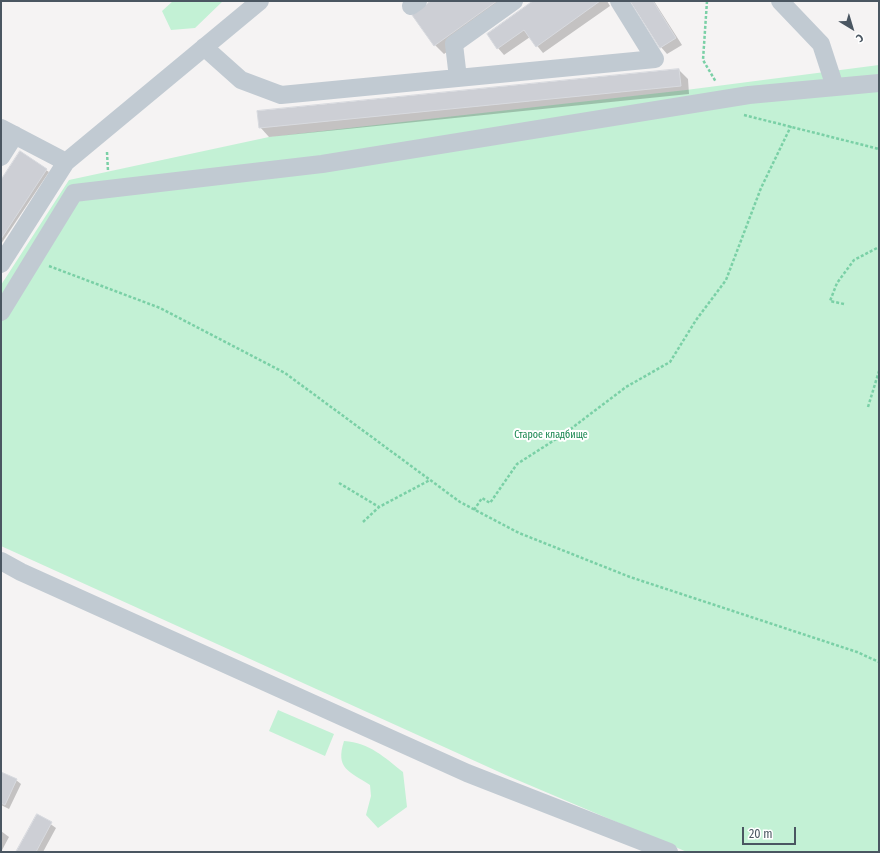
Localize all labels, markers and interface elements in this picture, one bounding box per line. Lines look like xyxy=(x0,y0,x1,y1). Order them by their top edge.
north arrow xyxy=(832,8,872,48)
text: С xyxy=(853,31,866,45)
park label: Старое кладбище xyxy=(514,429,588,441)
scale bar xyxy=(744,819,798,845)
text: 20 m xyxy=(749,827,773,841)

